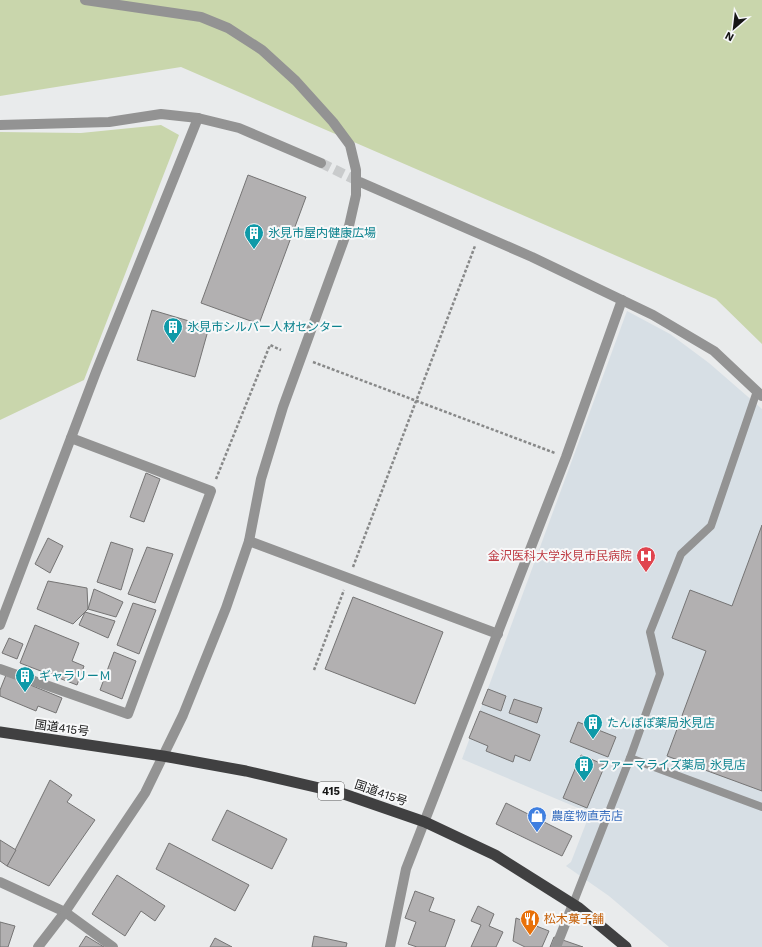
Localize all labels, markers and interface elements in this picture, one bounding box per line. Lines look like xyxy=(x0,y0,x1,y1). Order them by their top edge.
north arrow xyxy=(714,8,754,48)
text: N xyxy=(723,29,736,44)
building icon: 氷見市屋内健康広場 xyxy=(243,222,265,250)
place label: 氷見市屋内健康広場 xyxy=(268,226,376,240)
building icon: 氷見市シルバー人材センター xyxy=(162,316,184,344)
place label: 氷見市シルバー人材センター xyxy=(187,320,343,334)
hospital icon: 金沢医科大学氷見市民病院 xyxy=(635,545,657,573)
place label: 金沢医科大学氷見市民病院 xyxy=(488,549,632,563)
building icon: ギャラリーＭ xyxy=(14,665,36,693)
place label: ギャラリーＭ xyxy=(39,669,111,683)
building icon: たんぽぽ薬局氷見店 xyxy=(582,712,604,740)
place label: たんぽぽ薬局氷見店 xyxy=(607,716,715,730)
street label: 国道415号 xyxy=(34,717,90,739)
building icon: ファーマライズ薬局 氷見店 xyxy=(573,754,595,782)
place label: ファーマライズ薬局 氷見店 xyxy=(598,758,746,772)
street label: 国道415号 xyxy=(353,777,409,809)
road number: 415 xyxy=(318,782,344,800)
shop icon: 農産物直売店 xyxy=(526,805,548,833)
place label: 農産物直売店 xyxy=(551,809,623,823)
restaurant icon: 松木菓子舗 xyxy=(519,908,541,936)
place label: 松木菓子舗 xyxy=(544,912,604,926)

